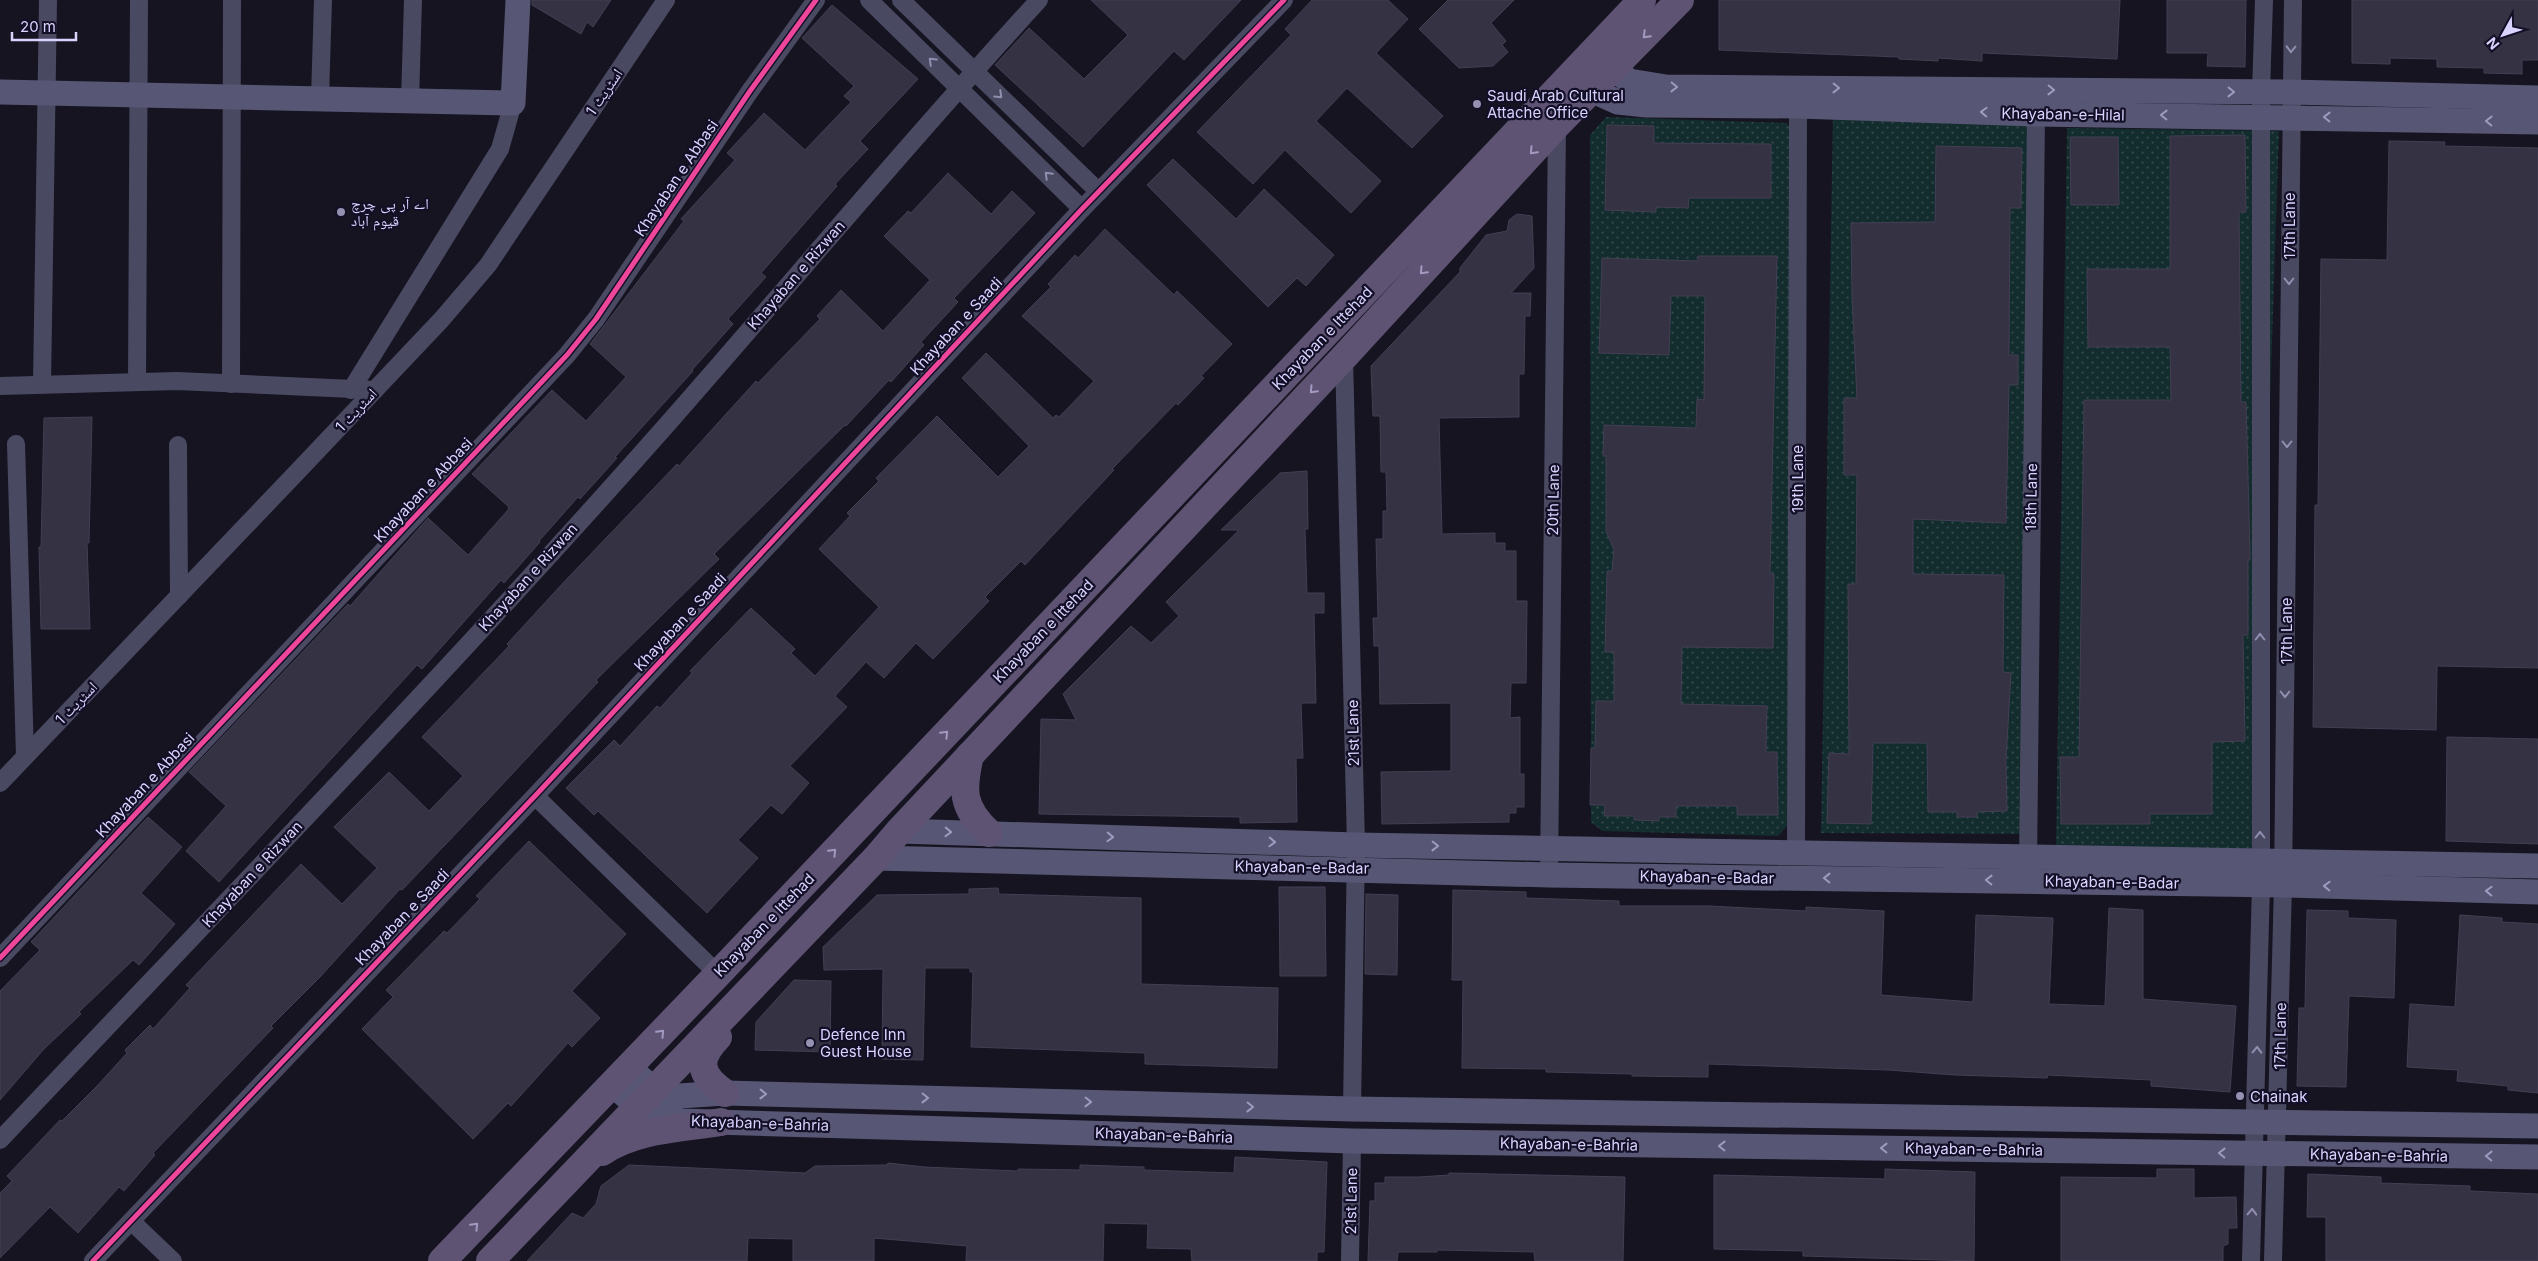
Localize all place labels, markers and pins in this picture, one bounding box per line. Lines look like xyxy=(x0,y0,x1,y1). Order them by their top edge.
place label: Saudi Arab Cultural Attache Office xyxy=(1487,86,1624,122)
marker: Saudi Arab Cultural Attache Office xyxy=(1471,98,1483,110)
place label: اے آر پی چرچ قیوم آباد xyxy=(351,194,429,231)
marker: اے آر پی چرچ قیوم آباد xyxy=(335,206,347,218)
place label: Defence Inn Guest House xyxy=(820,1025,912,1061)
marker: Defence Inn Guest House xyxy=(804,1037,816,1049)
place label: Chainak xyxy=(2250,1087,2308,1106)
marker: Chainak xyxy=(2234,1090,2246,1102)

